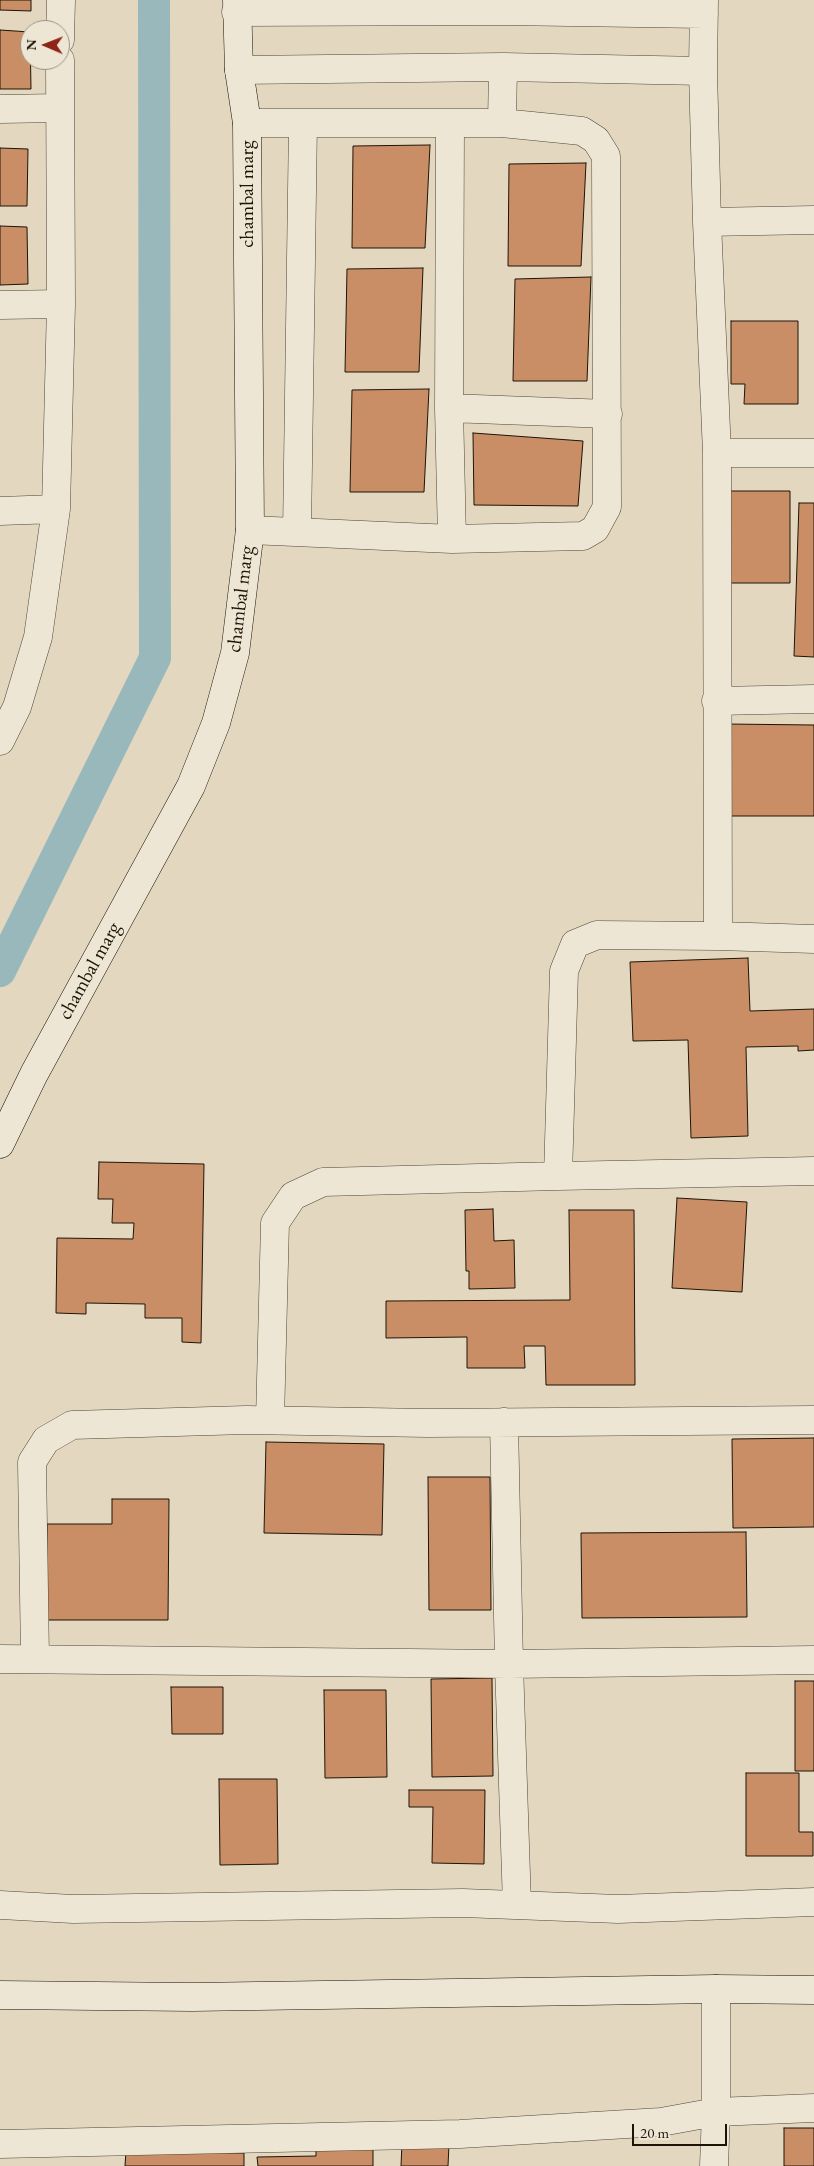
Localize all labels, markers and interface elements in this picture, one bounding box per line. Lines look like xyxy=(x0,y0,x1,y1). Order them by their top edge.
north arrow xyxy=(20,20,70,70)
text: N xyxy=(22,39,40,51)
street label: chambal marg xyxy=(236,140,260,248)
street label: chambal marg xyxy=(223,544,259,654)
street label: chambal marg xyxy=(53,918,127,1024)
scale bar xyxy=(634,2114,729,2146)
text: 20 m xyxy=(640,2123,669,2142)

